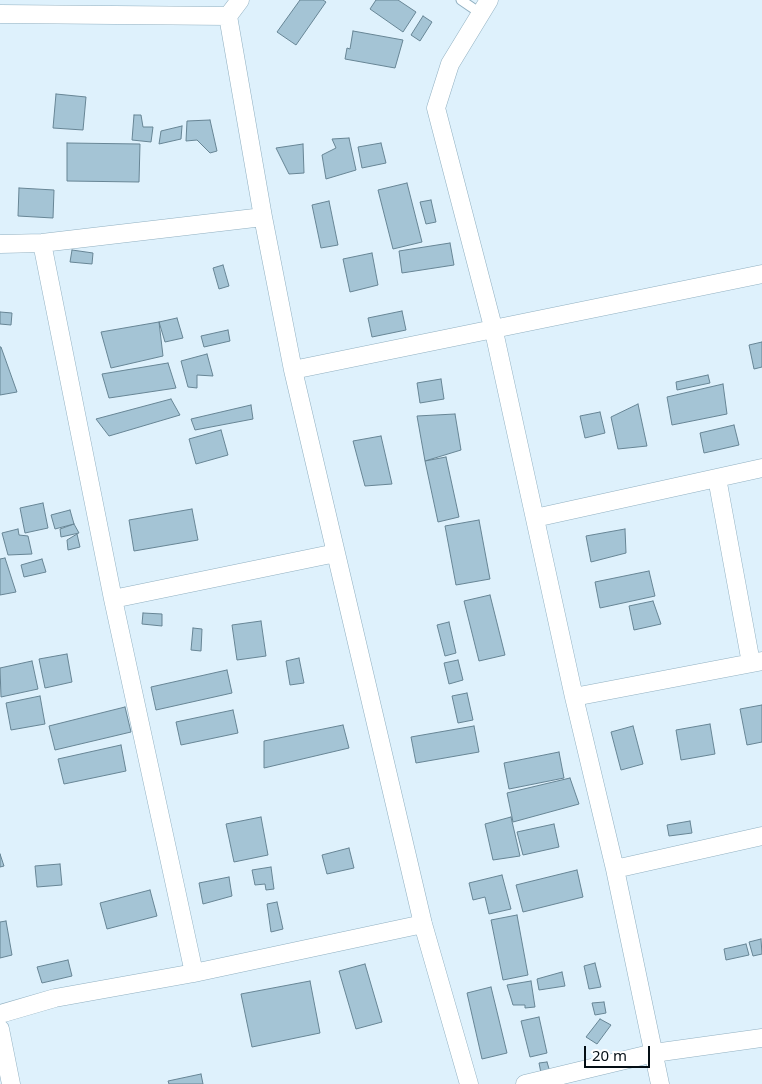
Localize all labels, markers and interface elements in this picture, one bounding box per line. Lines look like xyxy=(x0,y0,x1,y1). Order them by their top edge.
scale bar xyxy=(587,1036,653,1068)
text: 20 m xyxy=(592,1045,627,1065)

